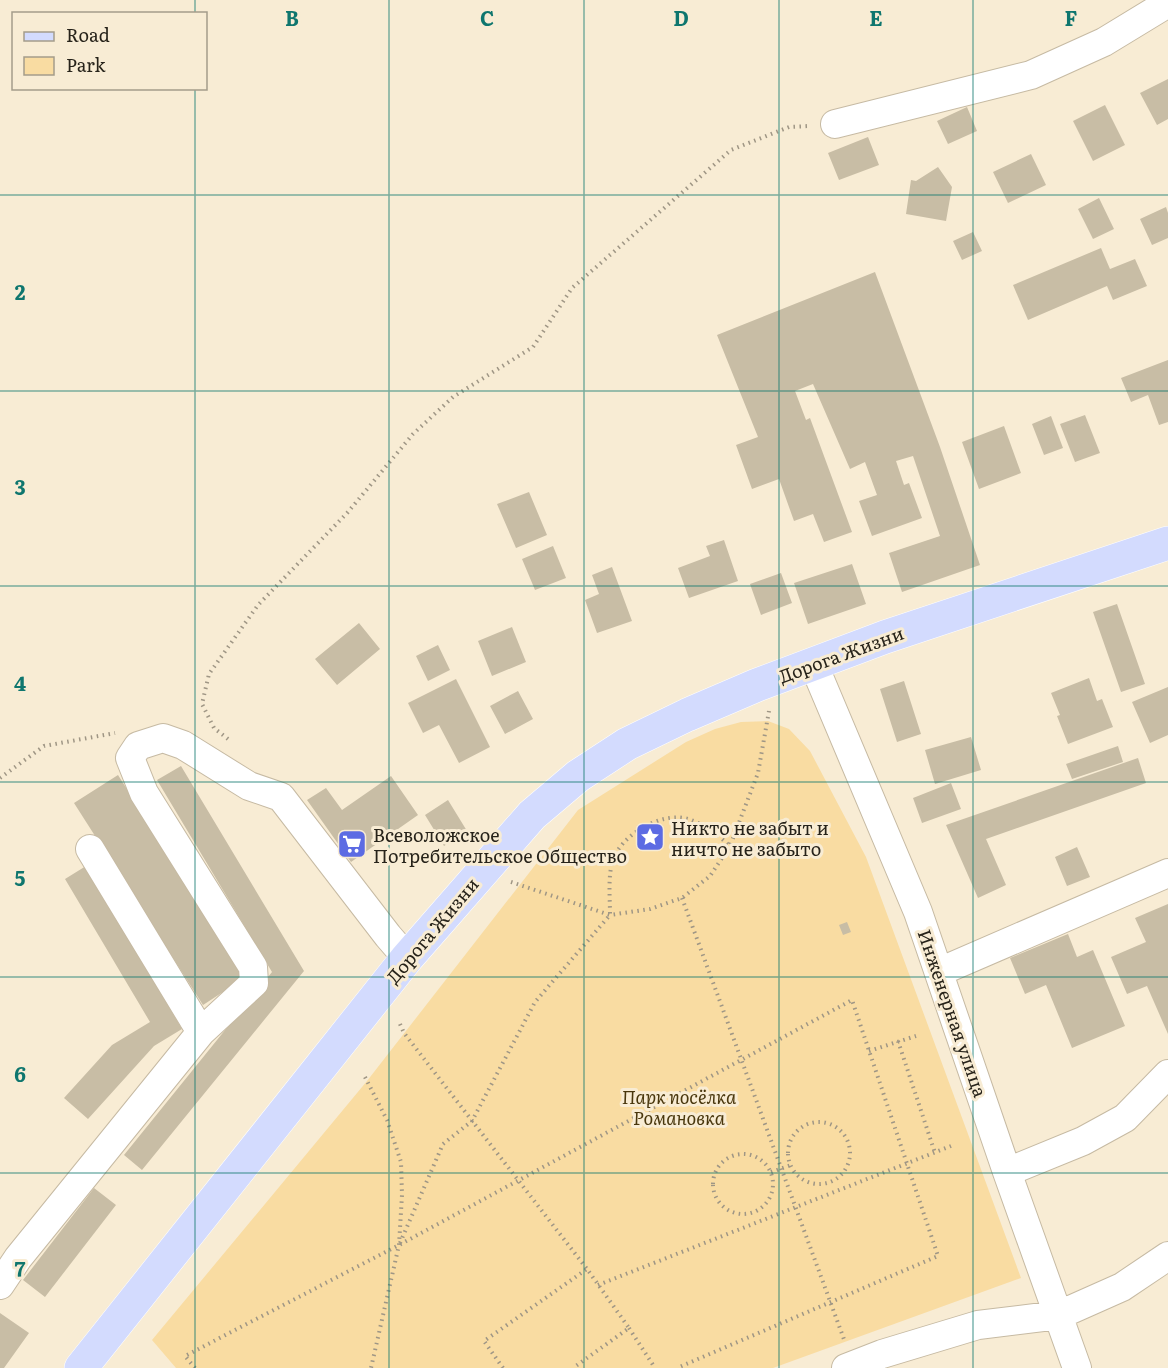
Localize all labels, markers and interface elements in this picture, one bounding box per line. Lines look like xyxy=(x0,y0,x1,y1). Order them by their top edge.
text: B xyxy=(285,2,299,32)
text: C xyxy=(480,2,494,32)
text: D xyxy=(673,2,689,32)
text: E xyxy=(869,2,883,32)
text: F xyxy=(1065,2,1078,32)
legend xyxy=(12,12,207,90)
text: Road xyxy=(66,21,110,48)
text: Park xyxy=(66,51,107,78)
text: 2 xyxy=(15,276,26,306)
text: 3 xyxy=(14,471,26,501)
street label: Дорога Жизни xyxy=(775,619,907,689)
text: 4 xyxy=(14,667,26,697)
place label: Никто не забыт и ничто не забыто xyxy=(671,814,829,862)
place label: Всеволожское Потребительское Общество xyxy=(373,821,627,869)
place icon: Никто не забыт и ничто не забыто xyxy=(634,821,666,853)
supermarket icon: Всеволожское Потребительское Общество xyxy=(336,828,368,860)
text: 5 xyxy=(15,862,26,892)
street label: Дорога Жизни xyxy=(380,871,484,989)
street label: Инженерная улица xyxy=(912,925,995,1101)
text: 6 xyxy=(14,1058,26,1088)
park label: Парк посёлка Романовка xyxy=(622,1083,737,1131)
text: 7 xyxy=(15,1253,26,1283)

